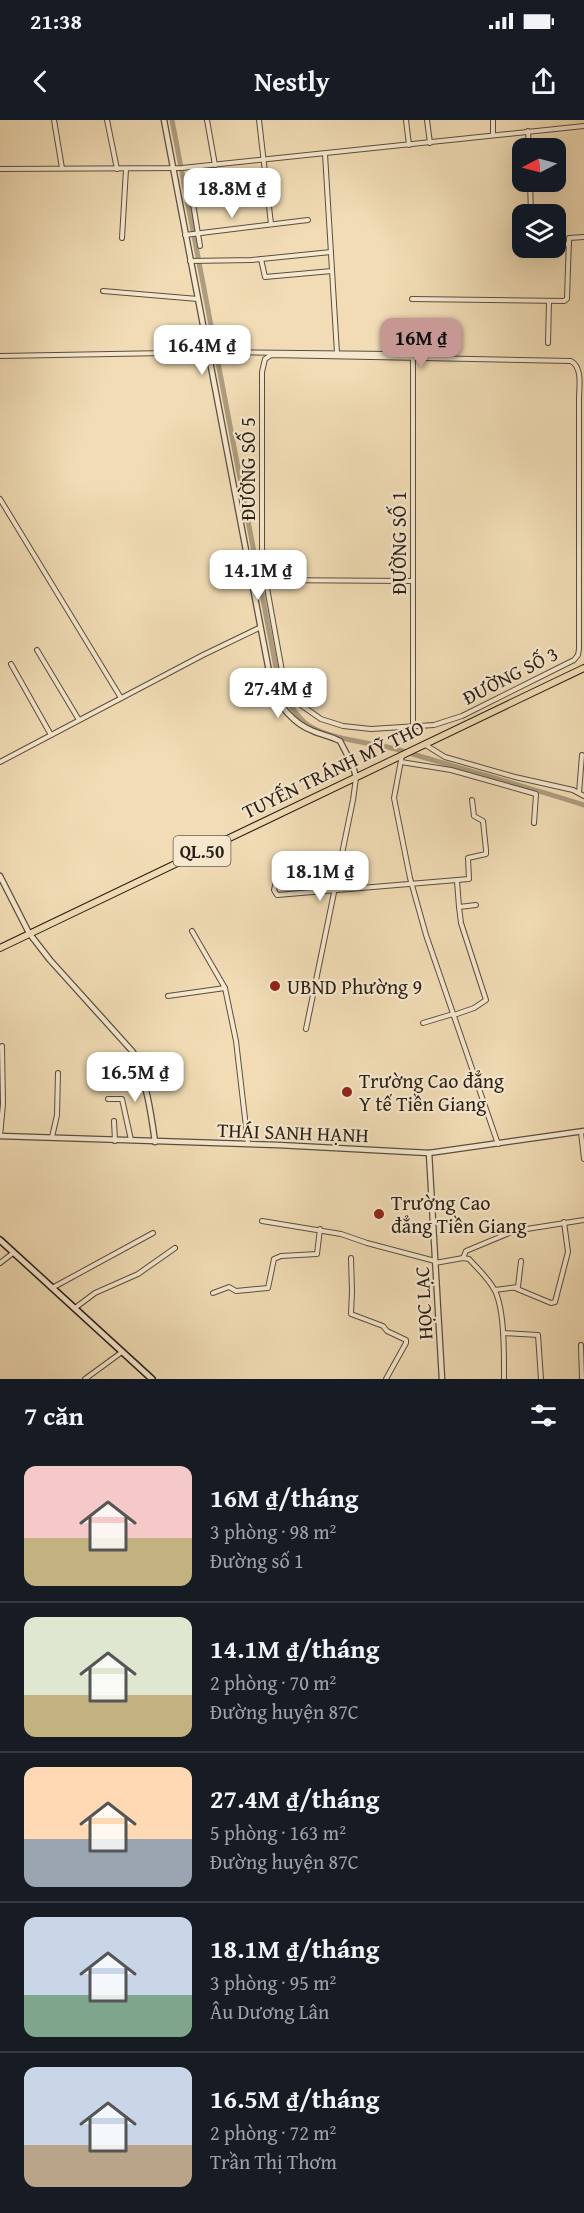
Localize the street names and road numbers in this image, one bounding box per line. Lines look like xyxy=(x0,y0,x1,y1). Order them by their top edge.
street label: ĐƯỜNG SỐ 5 xyxy=(233,417,262,521)
street label: ĐƯỜNG SỐ 1 xyxy=(384,491,413,595)
street label: ĐƯỜNG SỐ 3 xyxy=(457,639,563,711)
street label: TUYẾN TRÁNH MỸ THO xyxy=(237,712,429,826)
road number: QL.50 xyxy=(174,836,230,866)
street label: THÁI SANH HẠNH xyxy=(217,1115,369,1149)
street label: HỌC LẠC xyxy=(407,1265,439,1340)

